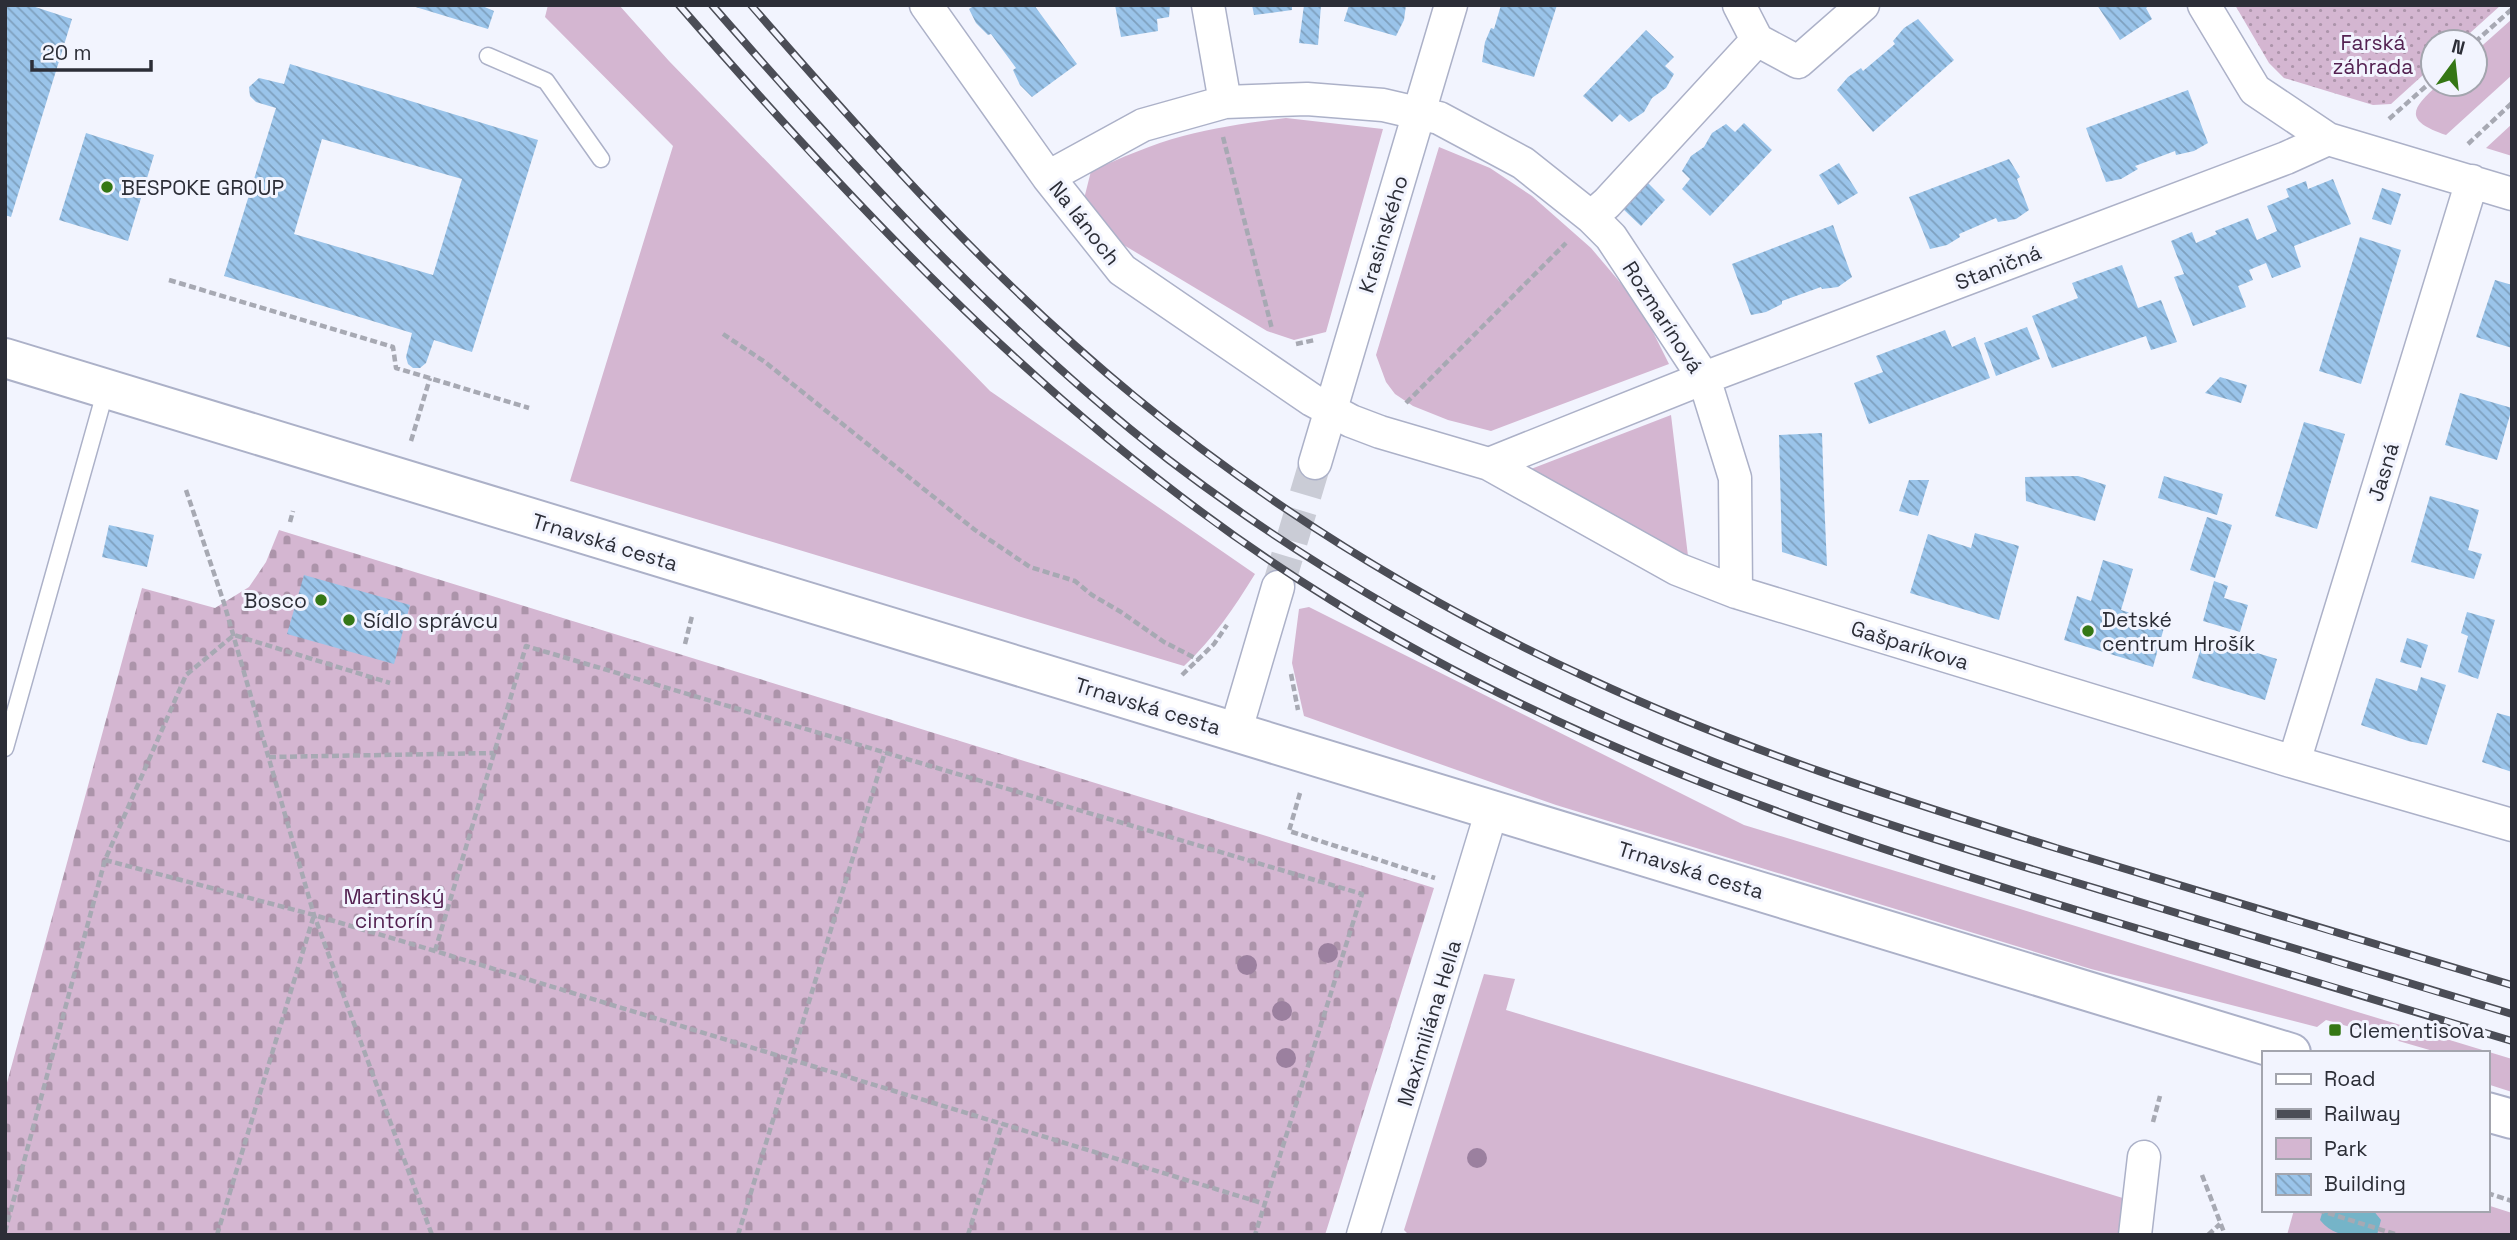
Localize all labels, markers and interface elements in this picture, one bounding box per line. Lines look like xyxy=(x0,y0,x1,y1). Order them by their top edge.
scale bar xyxy=(32,28,150,72)
north arrow xyxy=(2419,28,2489,98)
park label: Farská záhrada xyxy=(2333,29,2413,80)
text: N xyxy=(2449,33,2468,61)
text: 20 m xyxy=(42,39,92,66)
street label: Krasinského xyxy=(1352,172,1414,296)
place label: BESPOKE GROUP xyxy=(121,174,284,201)
street label: Na lánoch xyxy=(1044,175,1126,271)
marker: BESPOKE GROUP xyxy=(99,179,115,195)
street label: Staničná xyxy=(1951,238,2045,296)
street label: Rozmarínová xyxy=(1617,256,1709,378)
street label: Jasná xyxy=(2361,439,2405,505)
street label: Trnavská cesta xyxy=(529,507,681,577)
place label: Bosco xyxy=(244,587,307,614)
marker: Bosco xyxy=(313,592,329,608)
place label: Detské centrum Hrošík xyxy=(2102,606,2255,657)
place label: Sídlo správcu xyxy=(363,607,498,634)
marker: Sídlo správcu xyxy=(341,612,357,628)
street label: Gašparíkova xyxy=(1848,614,1972,676)
marker: Detské centrum Hrošík xyxy=(2080,623,2096,639)
street label: Trnavská cesta xyxy=(1072,671,1224,741)
street label: Trnavská cesta xyxy=(1615,835,1767,905)
park label: Martinský cintorín xyxy=(343,883,445,934)
street label: Maximiliána Hella xyxy=(1391,937,1467,1109)
place label: Clementisova xyxy=(2349,1017,2485,1044)
marker: Clementisova xyxy=(2327,1022,2343,1038)
legend xyxy=(2262,1051,2489,1212)
text: Road xyxy=(2324,1065,2376,1092)
text: Railway xyxy=(2324,1100,2401,1127)
text: Park xyxy=(2324,1135,2368,1162)
text: Building xyxy=(2324,1170,2406,1197)

